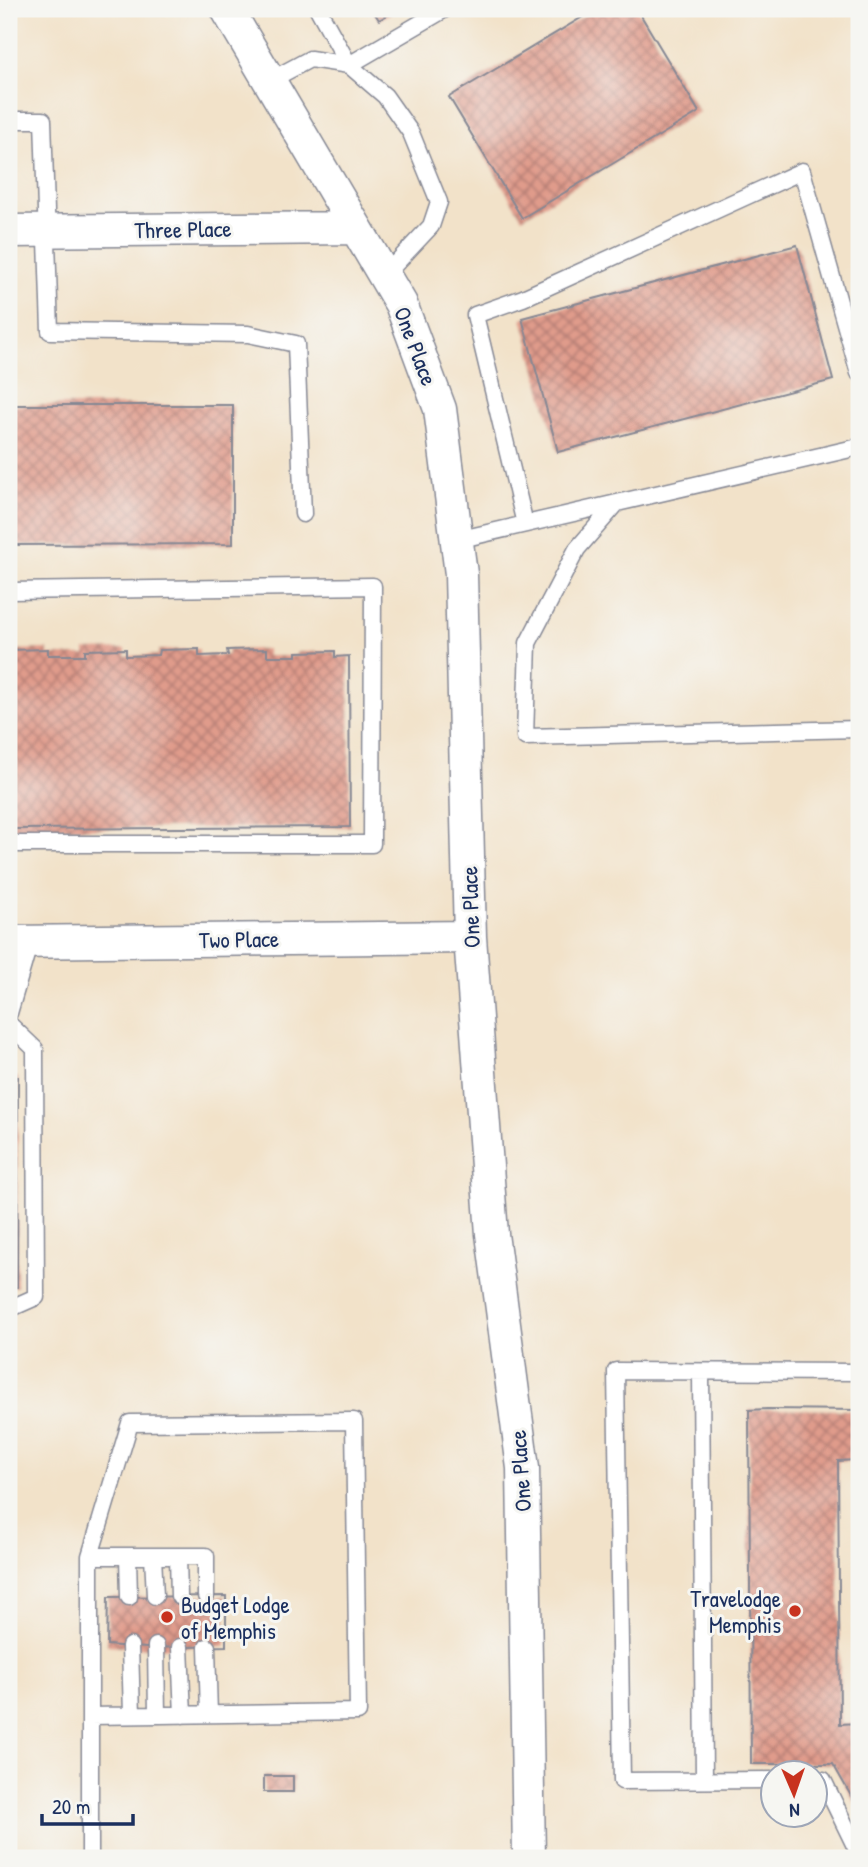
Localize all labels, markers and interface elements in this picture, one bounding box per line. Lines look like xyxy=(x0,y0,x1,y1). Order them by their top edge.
street label: Three Place xyxy=(134,213,232,245)
street label: One Place xyxy=(387,302,445,390)
street label: One Place xyxy=(453,866,487,948)
street label: Two Place xyxy=(199,923,279,955)
street label: One Place xyxy=(502,1429,538,1513)
place label: Travelodge Memphis xyxy=(690,1583,781,1640)
place label: Budget Lodge of Memphis xyxy=(181,1589,290,1646)
marker: Travelodge Memphis xyxy=(787,1603,803,1619)
marker: Budget Lodge of Memphis xyxy=(159,1609,175,1625)
north arrow xyxy=(760,1758,830,1828)
scale bar xyxy=(42,1783,133,1827)
text: 20 m xyxy=(52,1792,90,1821)
text: N xyxy=(789,1798,800,1824)

